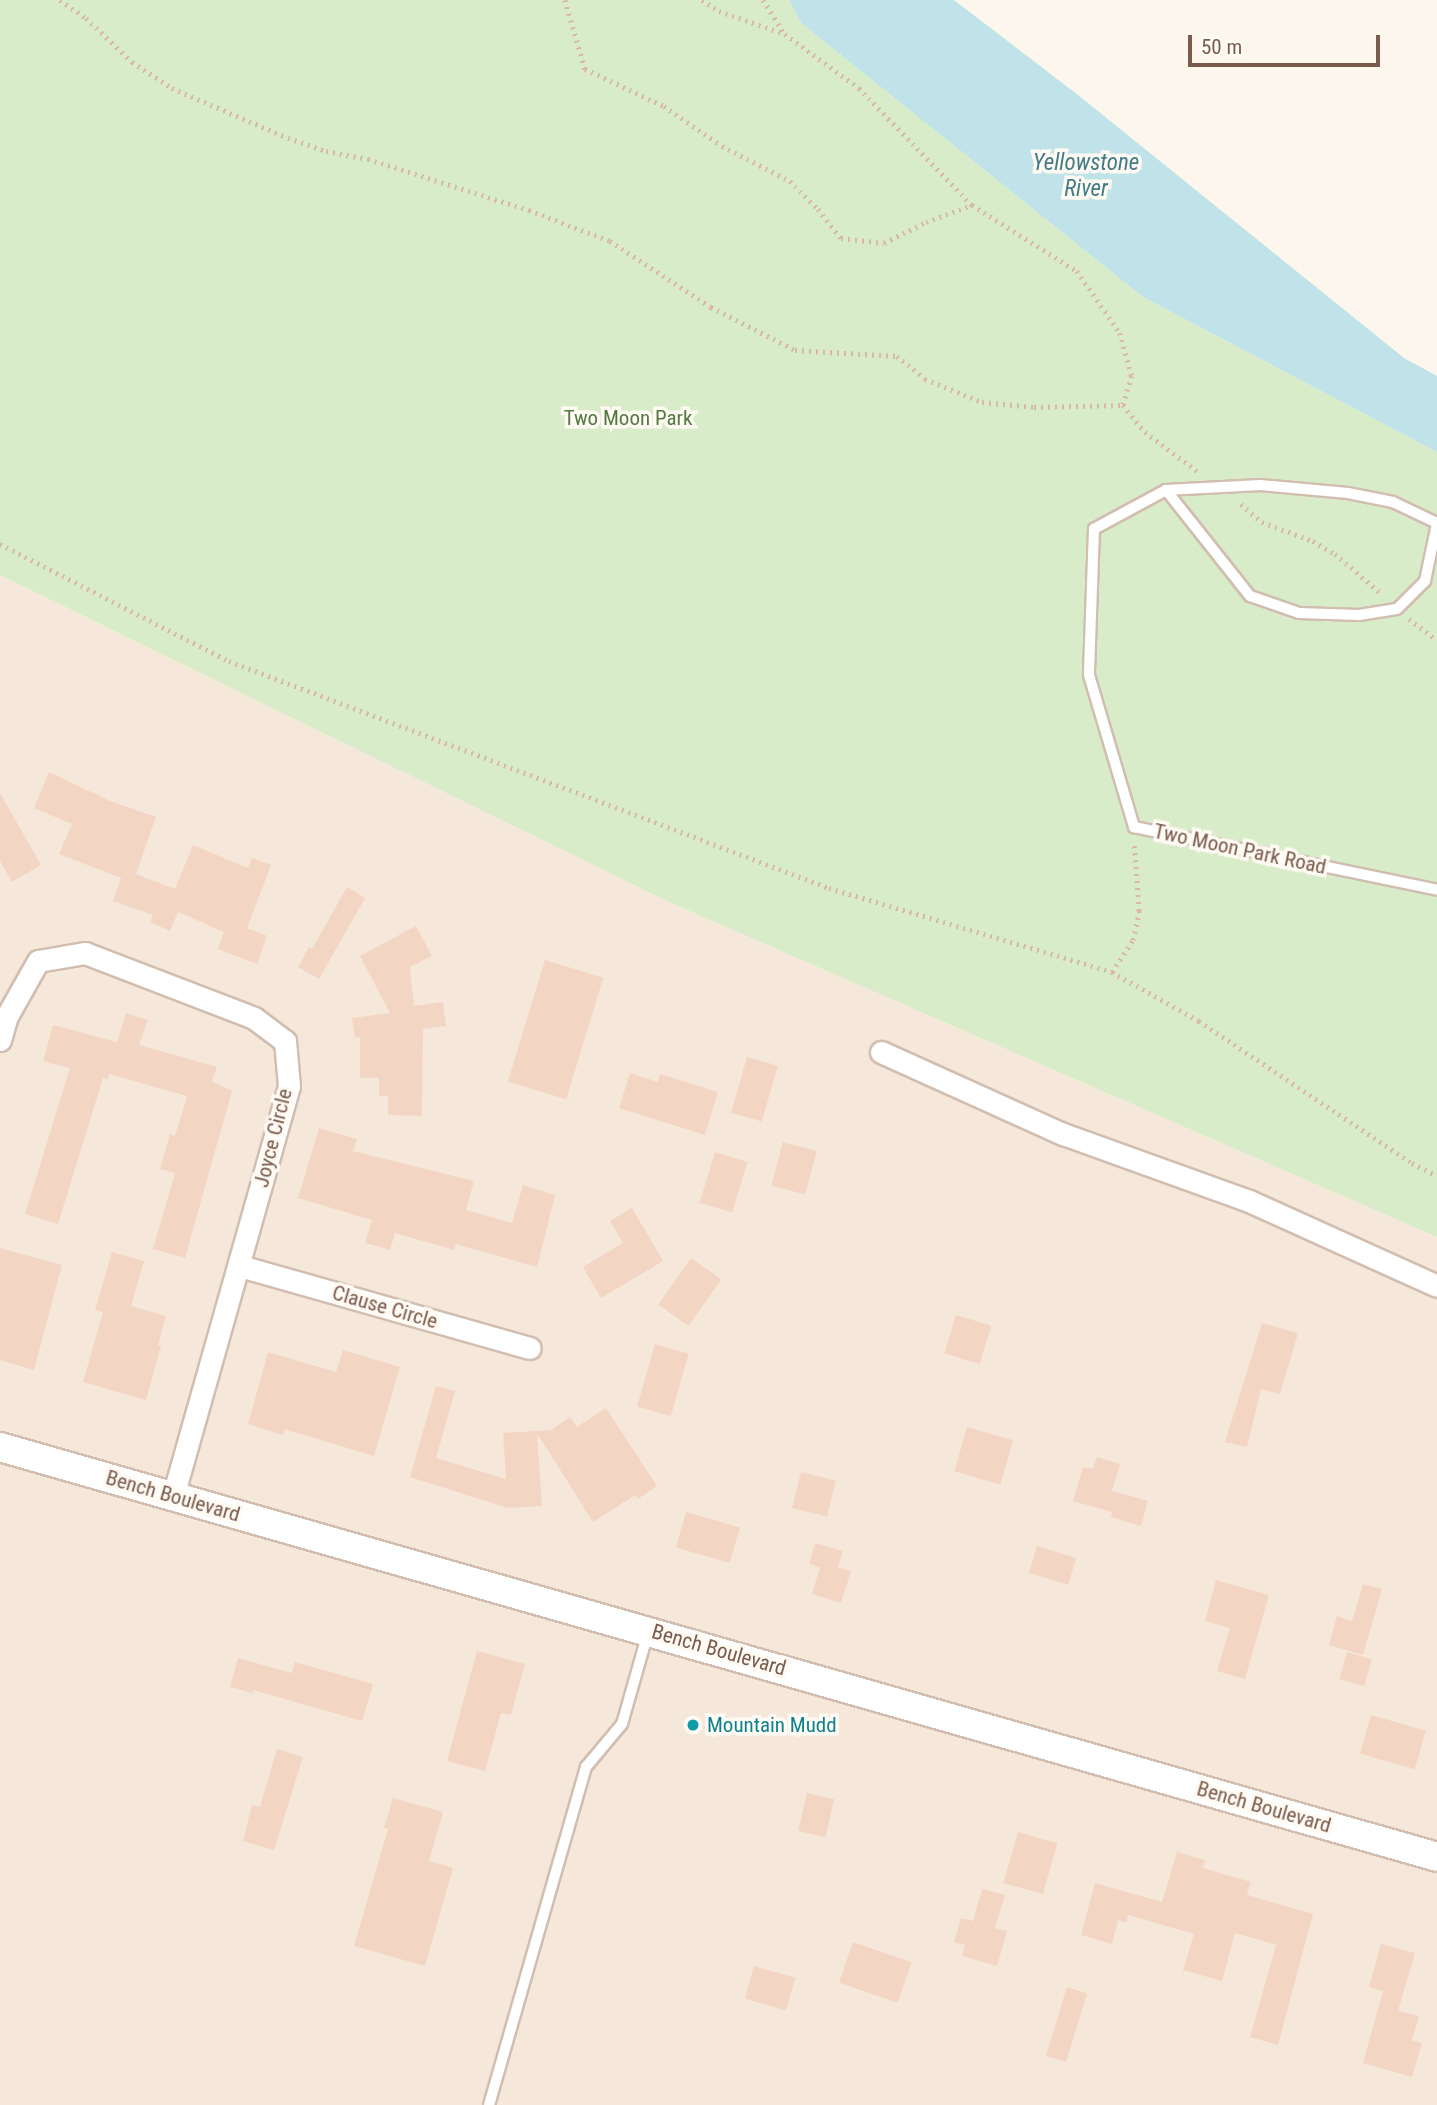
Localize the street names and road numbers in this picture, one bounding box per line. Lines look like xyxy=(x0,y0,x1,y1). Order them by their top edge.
street label: Two Moon Park Road xyxy=(1151,818,1329,880)
street label: Joyce Circle xyxy=(249,1086,297,1190)
street label: Clause Circle xyxy=(329,1280,441,1334)
street label: Bench Boulevard xyxy=(103,1465,243,1527)
street label: Bench Boulevard xyxy=(649,1619,789,1681)
street label: Bench Boulevard xyxy=(1194,1776,1334,1838)

